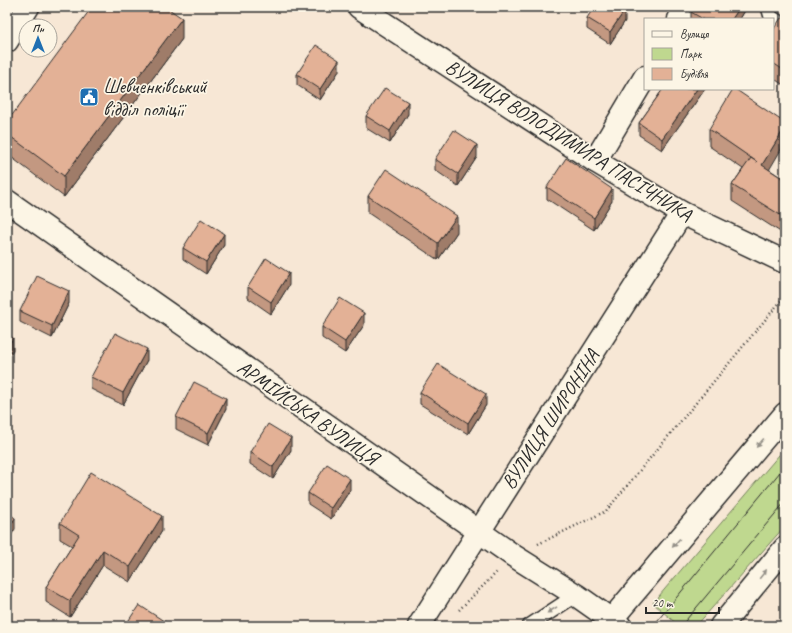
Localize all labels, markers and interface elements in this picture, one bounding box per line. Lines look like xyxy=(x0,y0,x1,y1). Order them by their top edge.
north arrow xyxy=(18,18,58,58)
legend xyxy=(644,18,774,90)
text: Пн xyxy=(32,21,45,35)
text: Вулиця xyxy=(680,26,709,42)
text: Парк xyxy=(680,46,703,62)
street label: ВУЛИЦЯ ВОЛОДИМИРА ПАСІЧНИКА xyxy=(441,54,697,227)
text: Будівля xyxy=(680,66,709,82)
place label: Шевченківський відділ поліції xyxy=(103,74,208,122)
public building icon: Шевченківський відділ поліції xyxy=(78,86,100,108)
street label: ВУЛИЦЯ ШИРОНІНА xyxy=(496,344,605,494)
street label: АРМІЙСЬКА ВУЛИЦЯ xyxy=(233,355,385,472)
one-way arrow xyxy=(755,438,764,449)
one-way arrow xyxy=(672,538,681,548)
one-way arrow xyxy=(759,569,768,580)
scale bar xyxy=(646,589,719,615)
text: 20 m xyxy=(652,595,674,611)
one-way arrow xyxy=(547,606,557,614)

